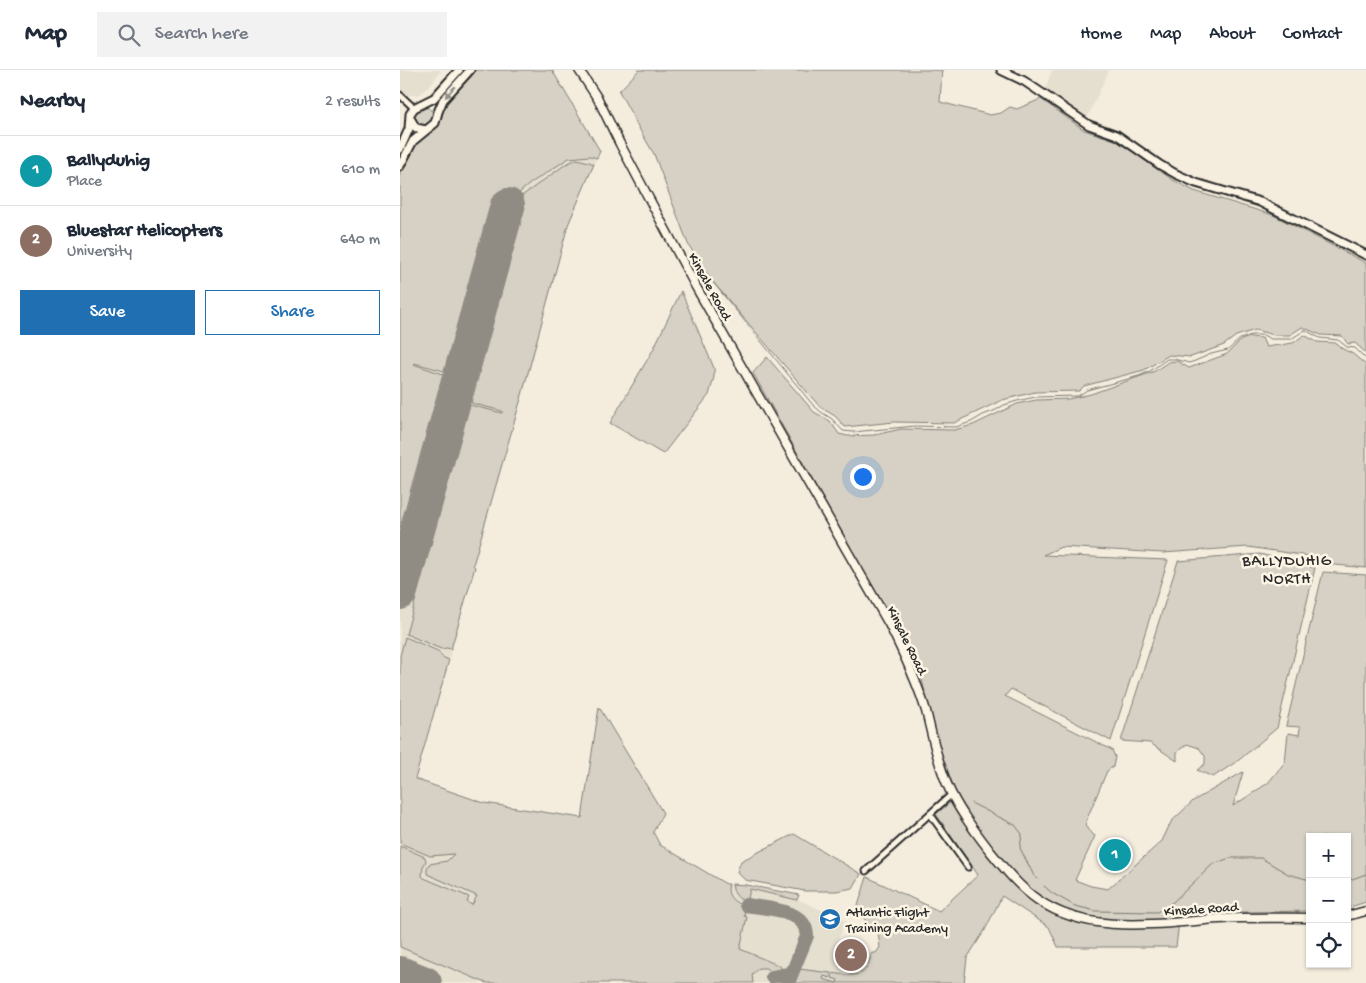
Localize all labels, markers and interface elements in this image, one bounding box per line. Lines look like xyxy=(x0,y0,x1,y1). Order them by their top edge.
search box xyxy=(97,12,447,57)
text: Map xyxy=(25,20,67,49)
icon: search xyxy=(115,21,143,49)
text: Search here xyxy=(155,23,248,46)
text: Home xyxy=(1080,24,1122,45)
text: Map xyxy=(1150,24,1181,45)
text: About xyxy=(1209,24,1255,45)
text: Contact xyxy=(1283,24,1341,45)
one-way arrow xyxy=(445,86,456,98)
text: Nearby xyxy=(20,90,85,115)
text: 2 results xyxy=(325,93,380,112)
text: Ballyduhig xyxy=(67,150,150,173)
text: 1 xyxy=(33,161,39,180)
text: 610 m xyxy=(341,161,380,180)
text: Place xyxy=(67,173,102,192)
text: Bluestar Helicopters xyxy=(67,220,222,243)
text: 2 xyxy=(32,231,40,250)
text: 640 m xyxy=(340,231,380,250)
text: University xyxy=(67,243,132,262)
street label: Kinsale Road xyxy=(683,250,735,325)
button: Save xyxy=(20,290,195,335)
button: Share xyxy=(205,290,380,335)
your location xyxy=(850,464,876,490)
district label: BALLYDUHIG NORTH xyxy=(1241,553,1332,590)
street label: Kinsale Road xyxy=(882,604,931,680)
map controls xyxy=(1306,833,1351,968)
button: + xyxy=(1306,833,1351,878)
pin: 1 xyxy=(1099,836,1131,874)
button: − xyxy=(1306,878,1351,923)
street label: Kinsale Road xyxy=(1163,899,1241,922)
place label: Atlantic Flight Training Academy xyxy=(845,905,948,938)
school or university icon: Atlantic Flight Training Academy xyxy=(818,907,842,931)
button: locate xyxy=(1306,923,1351,968)
pin: 2 xyxy=(835,936,867,974)

